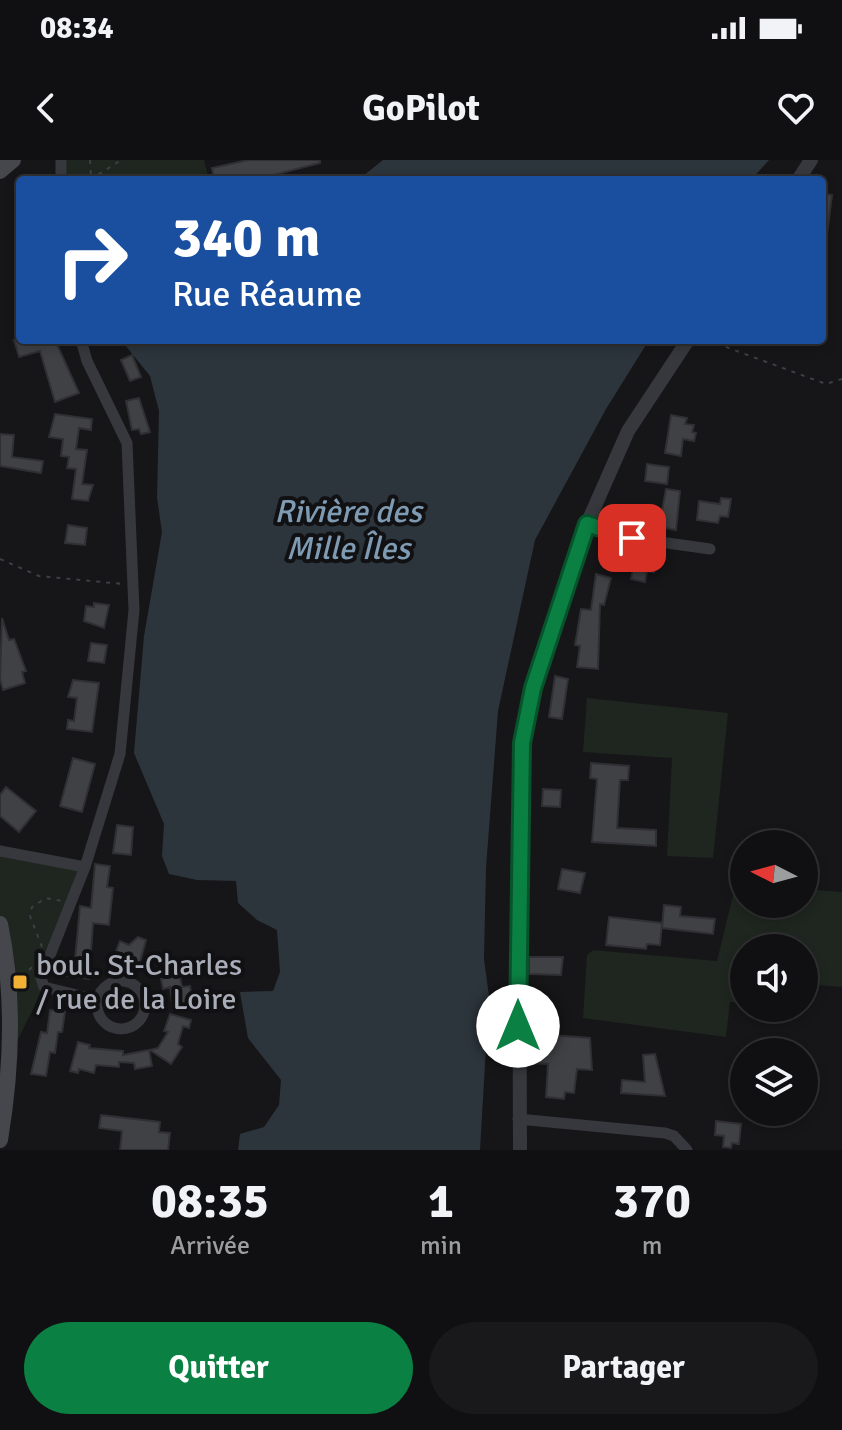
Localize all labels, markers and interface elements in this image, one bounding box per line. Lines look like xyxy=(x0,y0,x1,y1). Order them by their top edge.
text: 08:34 xyxy=(40,10,114,47)
icon: back xyxy=(24,86,68,130)
text: GoPilot xyxy=(362,86,480,131)
icon: heart xyxy=(774,86,818,130)
text: 340 m xyxy=(172,203,320,272)
icon: right xyxy=(40,208,144,312)
text: Rue Réaume xyxy=(172,272,362,317)
water label: Rivière des Mille Îles xyxy=(274,492,425,568)
pin xyxy=(598,504,666,572)
icon: arrive xyxy=(610,516,654,560)
north arrow xyxy=(730,830,818,918)
map controls xyxy=(730,830,818,1126)
button: sound xyxy=(730,934,818,1022)
place label: boul. St-Charles / rue de la Loire xyxy=(36,947,242,1018)
marker: boul. St-Charles / rue de la Loire xyxy=(11,973,29,991)
position arrow xyxy=(476,984,560,1068)
button: layers xyxy=(730,1038,818,1126)
text: 08:35 xyxy=(151,1172,269,1231)
text: 1 xyxy=(428,1172,454,1231)
text: 370 xyxy=(613,1172,691,1231)
text: Arrivée xyxy=(170,1230,250,1262)
text: min xyxy=(420,1230,462,1262)
text: m xyxy=(642,1230,662,1262)
button: Quitter xyxy=(24,1322,413,1414)
button: Partager xyxy=(429,1322,818,1414)

